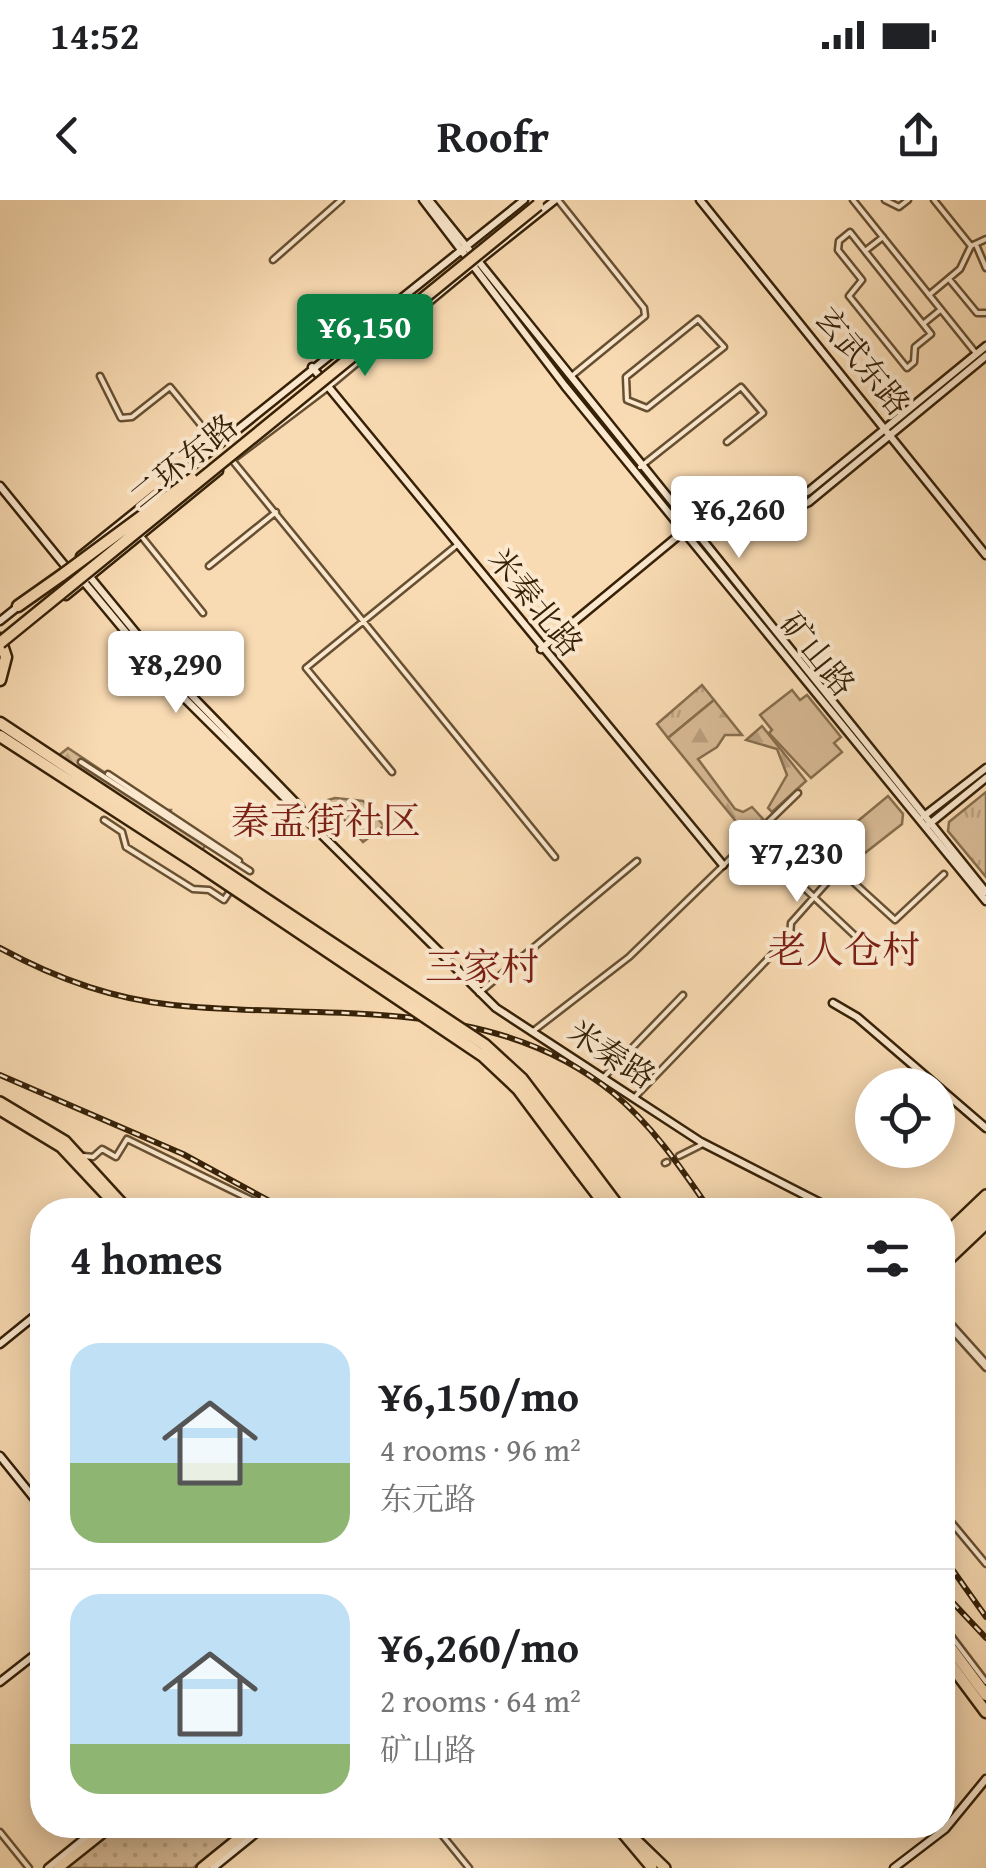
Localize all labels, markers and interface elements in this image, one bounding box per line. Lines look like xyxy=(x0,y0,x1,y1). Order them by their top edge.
text: 14:52 xyxy=(50,7,140,63)
text: Roofr xyxy=(437,103,549,168)
icon: back xyxy=(40,108,95,163)
icon: share xyxy=(891,108,946,163)
pin: ¥6,150 xyxy=(284,294,446,379)
street label: 玄武东路 xyxy=(804,296,922,426)
text: ¥6,150 xyxy=(319,303,411,350)
street label: 二环东路 xyxy=(118,402,248,520)
pin: ¥6,260 xyxy=(658,476,820,561)
text: ¥6,260 xyxy=(693,485,785,532)
street label: 米秦北路 xyxy=(477,537,595,667)
street label: 矿山路 xyxy=(770,602,866,706)
pin: ¥8,290 xyxy=(95,631,257,716)
text: ¥8,290 xyxy=(130,640,222,687)
district label: 秦孟街社区 xyxy=(231,792,421,848)
pin: ¥7,230 xyxy=(716,820,878,905)
text: ¥7,230 xyxy=(751,829,843,876)
district label: 老人仓村 xyxy=(768,921,920,977)
district label: 三家村 xyxy=(425,938,539,994)
street label: 米秦路 xyxy=(559,1008,665,1100)
map controls xyxy=(855,1068,955,1168)
button: locate xyxy=(855,1068,955,1168)
text: 4 homes xyxy=(70,1228,223,1289)
icon: filters xyxy=(860,1231,915,1286)
text: ¥6,150/mo xyxy=(380,1365,579,1426)
icon: home xyxy=(150,1383,270,1503)
text: 4 rooms · 96 m² xyxy=(380,1426,581,1473)
text: 东元路 xyxy=(380,1475,476,1522)
text: ¥6,260/mo xyxy=(380,1616,579,1677)
icon: home xyxy=(150,1634,270,1754)
text: 2 rooms · 64 m² xyxy=(380,1677,581,1724)
text: 矿山路 xyxy=(380,1726,476,1773)

